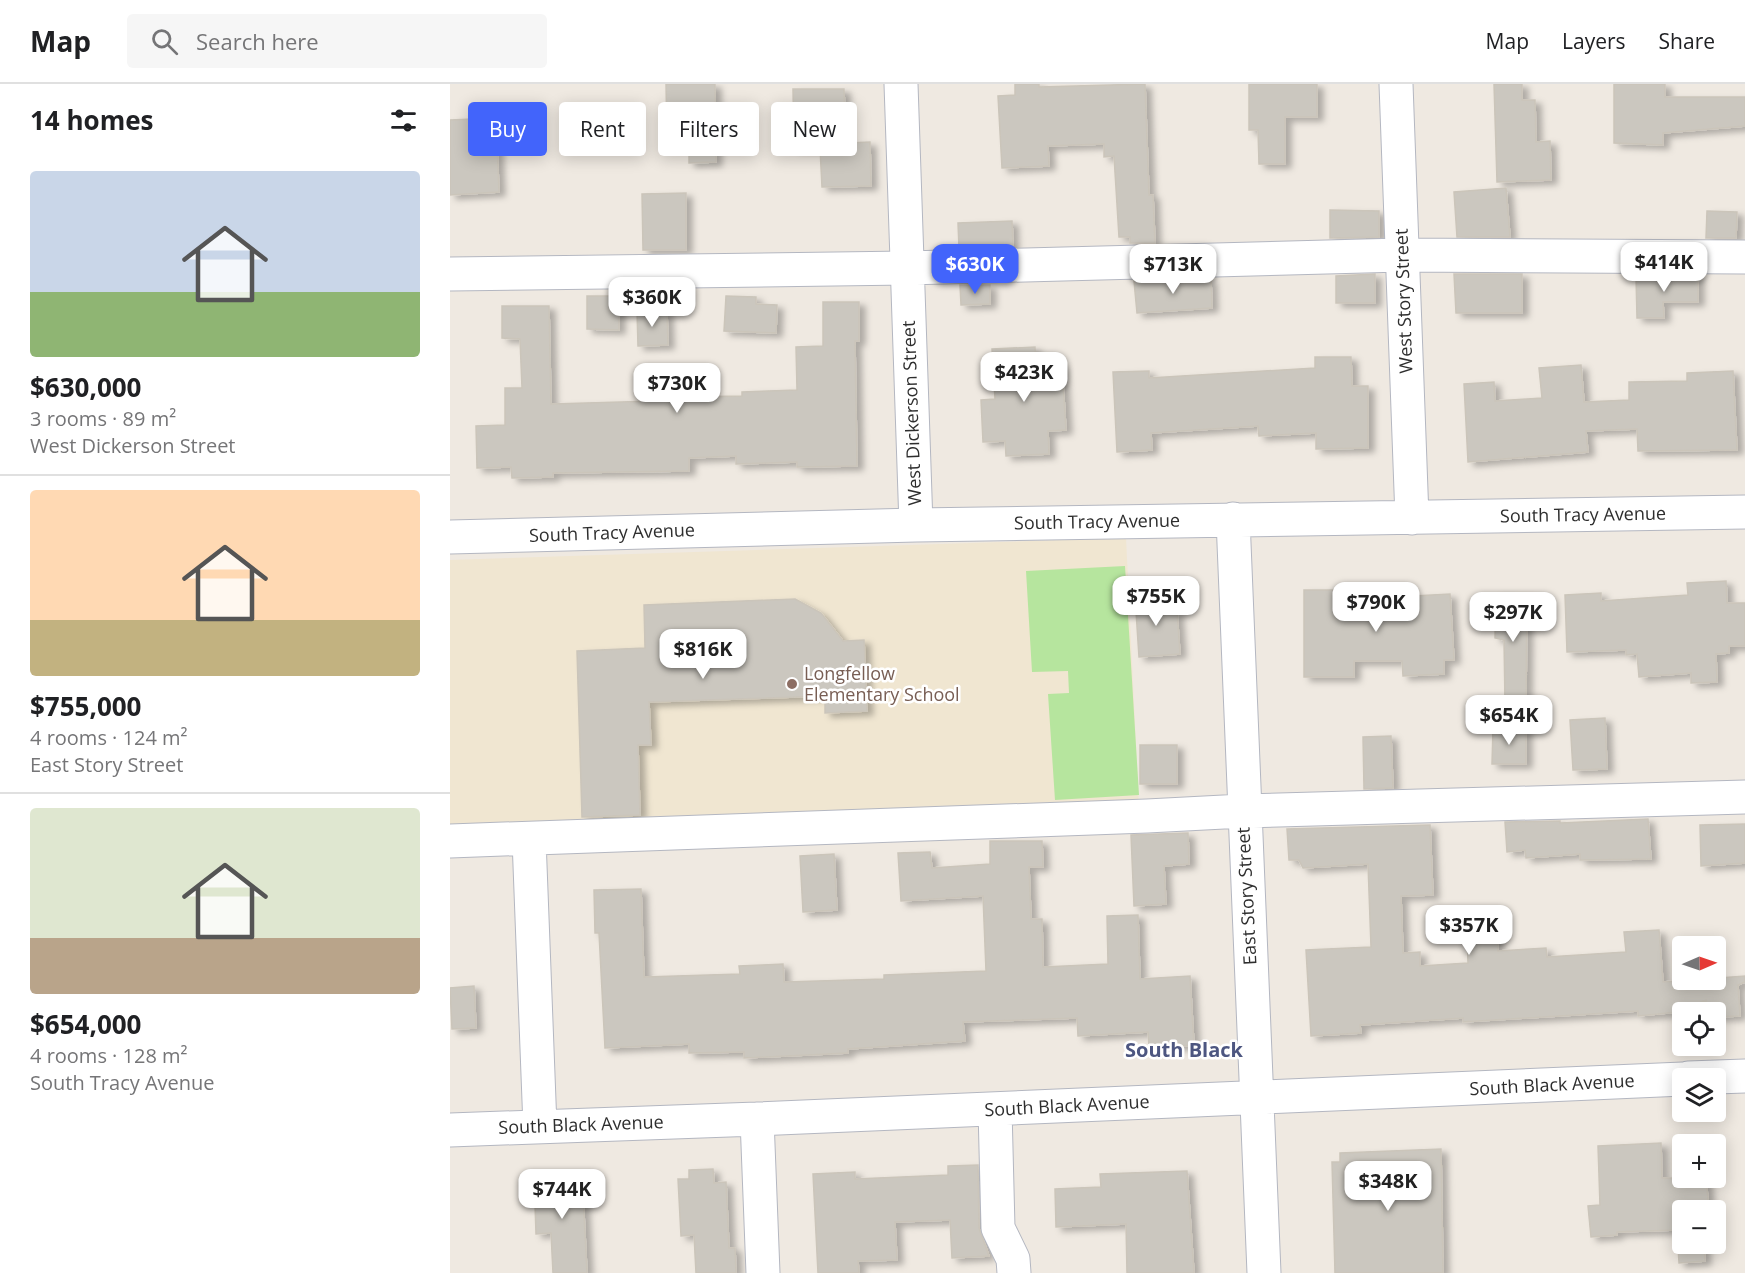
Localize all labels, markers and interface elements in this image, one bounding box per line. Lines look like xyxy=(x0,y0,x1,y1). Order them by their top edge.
search box xyxy=(127,14,547,68)
text: Map xyxy=(30,22,91,60)
icon: search xyxy=(148,25,181,58)
text: Search here xyxy=(196,26,319,56)
text: Map xyxy=(1486,27,1529,55)
text: Layers xyxy=(1562,27,1626,55)
text: Share xyxy=(1659,27,1715,55)
text: 14 homes xyxy=(30,102,154,138)
chip: Buy xyxy=(468,102,547,156)
chip: Rent xyxy=(559,102,646,156)
chip: Filters xyxy=(658,102,759,156)
chip: New xyxy=(771,102,857,156)
icon: filters xyxy=(387,104,420,137)
icon: home xyxy=(171,210,279,318)
street label: West Story Street xyxy=(1388,228,1418,374)
pin: $414K xyxy=(1622,242,1706,293)
pin: $630K xyxy=(933,244,1017,295)
pin: $713K xyxy=(1131,244,1215,295)
text: $414K xyxy=(1634,248,1694,275)
text: $630K xyxy=(945,250,1005,277)
text: $713K xyxy=(1143,250,1203,277)
pin: $360K xyxy=(610,277,694,328)
text: $360K xyxy=(622,283,682,310)
street label: West Dickerson Street xyxy=(896,320,926,506)
pin: $423K xyxy=(982,352,1066,403)
text: $423K xyxy=(994,358,1054,385)
pin: $730K xyxy=(635,363,719,414)
text: $630,000 xyxy=(30,369,141,405)
text: $730K xyxy=(647,369,707,396)
text: 3 rooms · 89 m² xyxy=(30,405,176,432)
text: West Dickerson Street xyxy=(30,432,236,459)
street label: South Tracy Avenue xyxy=(1500,501,1666,527)
street label: South Tracy Avenue xyxy=(1014,508,1180,534)
street label: South Tracy Avenue xyxy=(529,517,695,547)
icon: home xyxy=(171,529,279,637)
pin: $755K xyxy=(1114,576,1198,627)
text: $755K xyxy=(1126,582,1186,609)
pin: $790K xyxy=(1334,582,1418,633)
text: $790K xyxy=(1346,588,1406,615)
pin: $297K xyxy=(1471,592,1555,643)
text: $297K xyxy=(1483,598,1543,625)
pin: $816K xyxy=(661,629,745,680)
text: $816K xyxy=(673,635,733,662)
place label: Longfellow Elementary School xyxy=(804,661,960,706)
marker: Longfellow Elementary School xyxy=(785,677,799,691)
text: $755,000 xyxy=(30,688,141,724)
pin: $654K xyxy=(1467,695,1551,746)
text: $654K xyxy=(1479,701,1539,728)
text: 4 rooms · 124 m² xyxy=(30,724,188,751)
text: East Story Street xyxy=(30,751,183,778)
street label: East Story Street xyxy=(1230,826,1262,966)
icon: home xyxy=(171,847,279,955)
pin: $357K xyxy=(1427,905,1511,956)
text: $357K xyxy=(1439,911,1499,938)
north arrow xyxy=(1672,936,1726,990)
map controls xyxy=(1672,936,1726,1254)
button: locate xyxy=(1672,1002,1726,1056)
text: $654,000 xyxy=(30,1006,141,1042)
district label: South Black xyxy=(1125,1036,1244,1063)
text: 4 rooms · 128 m² xyxy=(30,1042,188,1069)
street label: South Black Avenue xyxy=(1469,1068,1635,1100)
button: layers xyxy=(1672,1068,1726,1122)
text: South Tracy Avenue xyxy=(30,1069,215,1096)
street label: South Black Avenue xyxy=(984,1089,1150,1121)
street label: South Black Avenue xyxy=(498,1109,664,1139)
button: + xyxy=(1672,1134,1726,1188)
pin: $348K xyxy=(1346,1161,1430,1212)
text: $348K xyxy=(1358,1167,1418,1194)
pin: $744K xyxy=(520,1169,604,1220)
text: $744K xyxy=(532,1175,592,1202)
button: − xyxy=(1672,1200,1726,1254)

